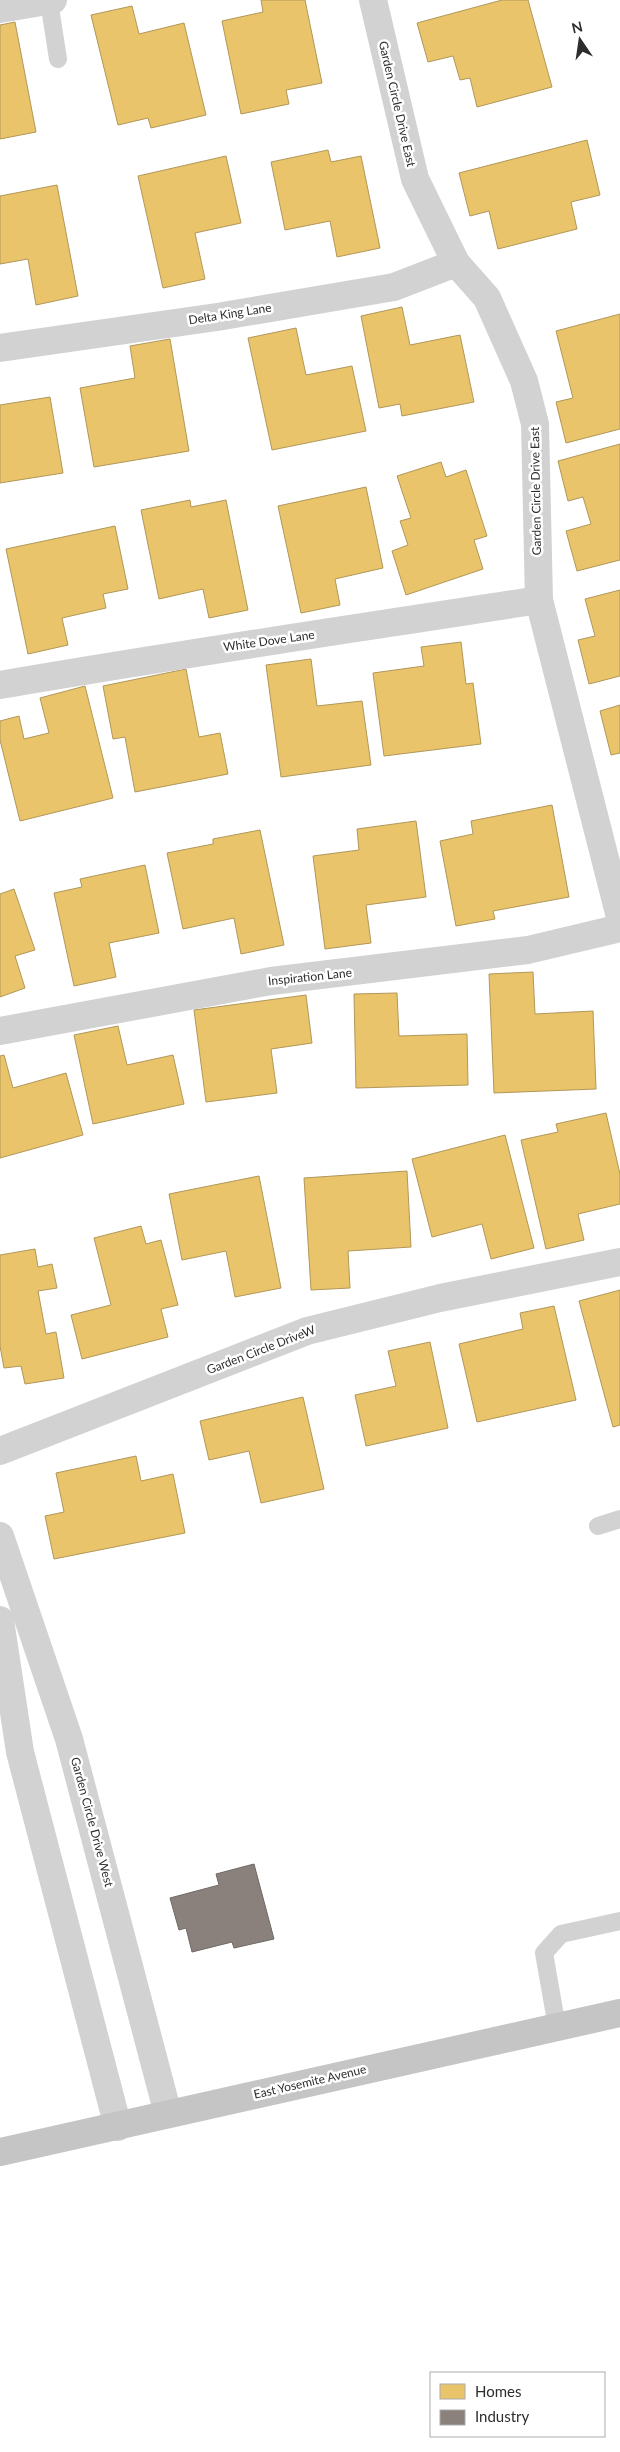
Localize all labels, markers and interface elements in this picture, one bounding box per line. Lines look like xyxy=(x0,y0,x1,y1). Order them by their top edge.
north arrow xyxy=(555,15,605,65)
text: N xyxy=(570,17,584,36)
street label: Garden Circle Drive East xyxy=(376,40,419,169)
street label: Delta King Lane xyxy=(187,300,272,327)
street label: Garden Circle Drive East xyxy=(527,426,544,555)
street label: White Dove Lane xyxy=(222,627,315,654)
street label: Inspiration Lane xyxy=(267,965,353,988)
street label: Garden Circle DriveW xyxy=(204,1322,318,1377)
street label: Garden Circle Drive West xyxy=(68,1755,117,1889)
street label: East Yosemite Avenue xyxy=(252,2061,368,2102)
legend xyxy=(430,2372,605,2437)
text: Homes xyxy=(475,2382,521,2400)
text: Industry xyxy=(475,2407,530,2425)

